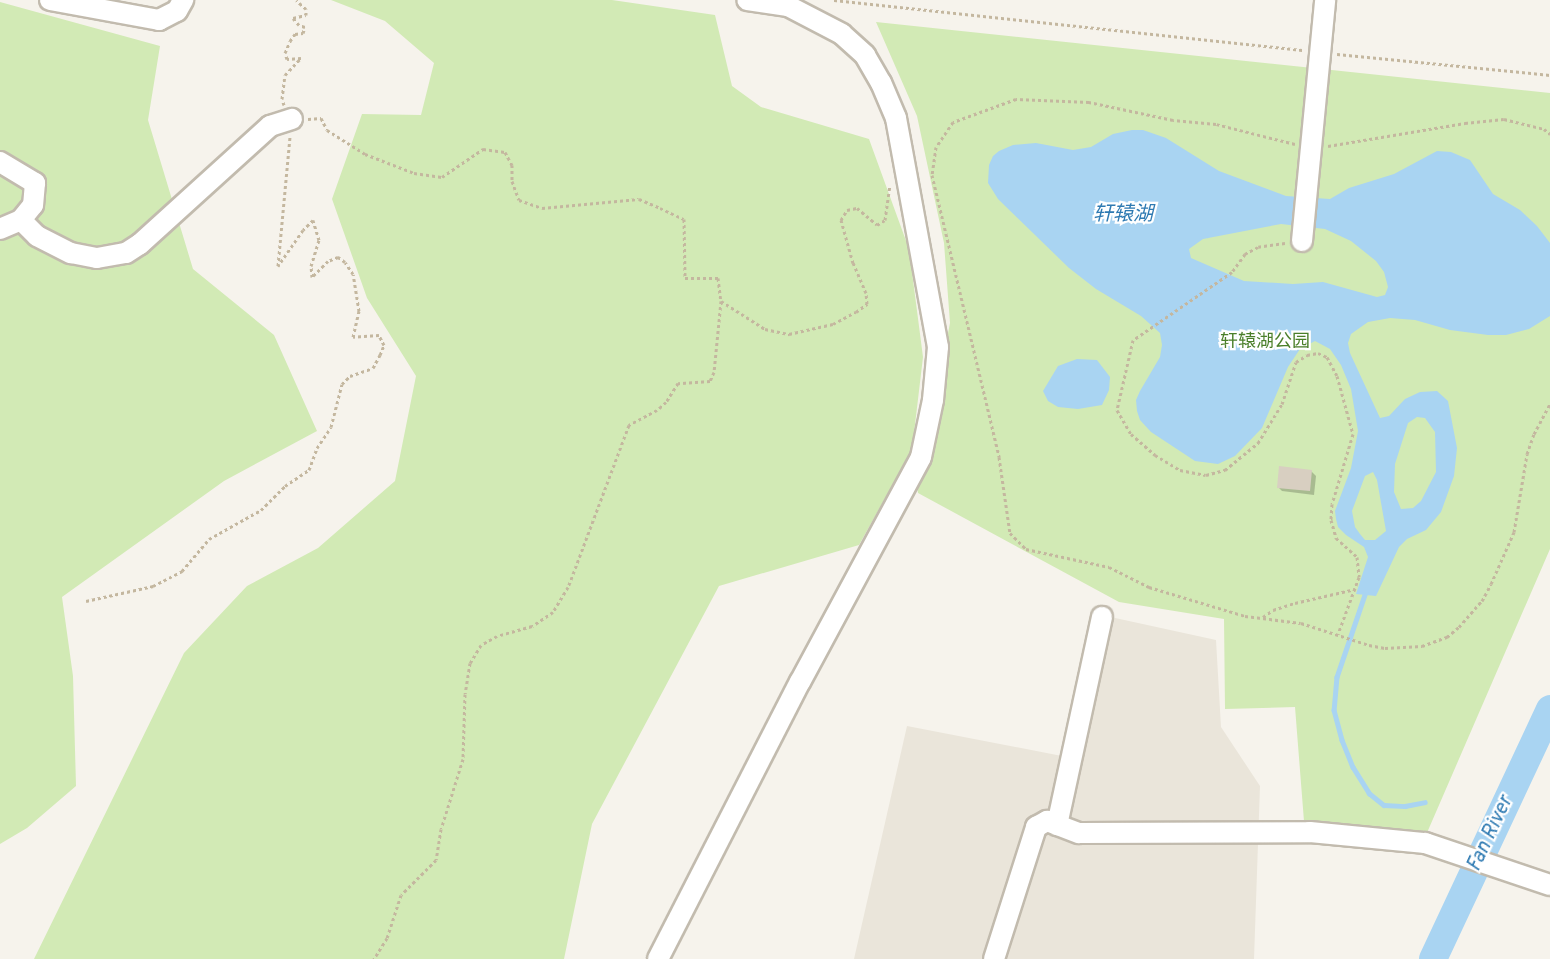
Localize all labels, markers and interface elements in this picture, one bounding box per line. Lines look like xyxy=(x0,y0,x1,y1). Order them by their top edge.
water label: 轩辕湖 xyxy=(1093,203,1153,227)
park label: 轩辕湖公园 xyxy=(1220,332,1310,354)
water label: Fan River xyxy=(1463,793,1519,875)

